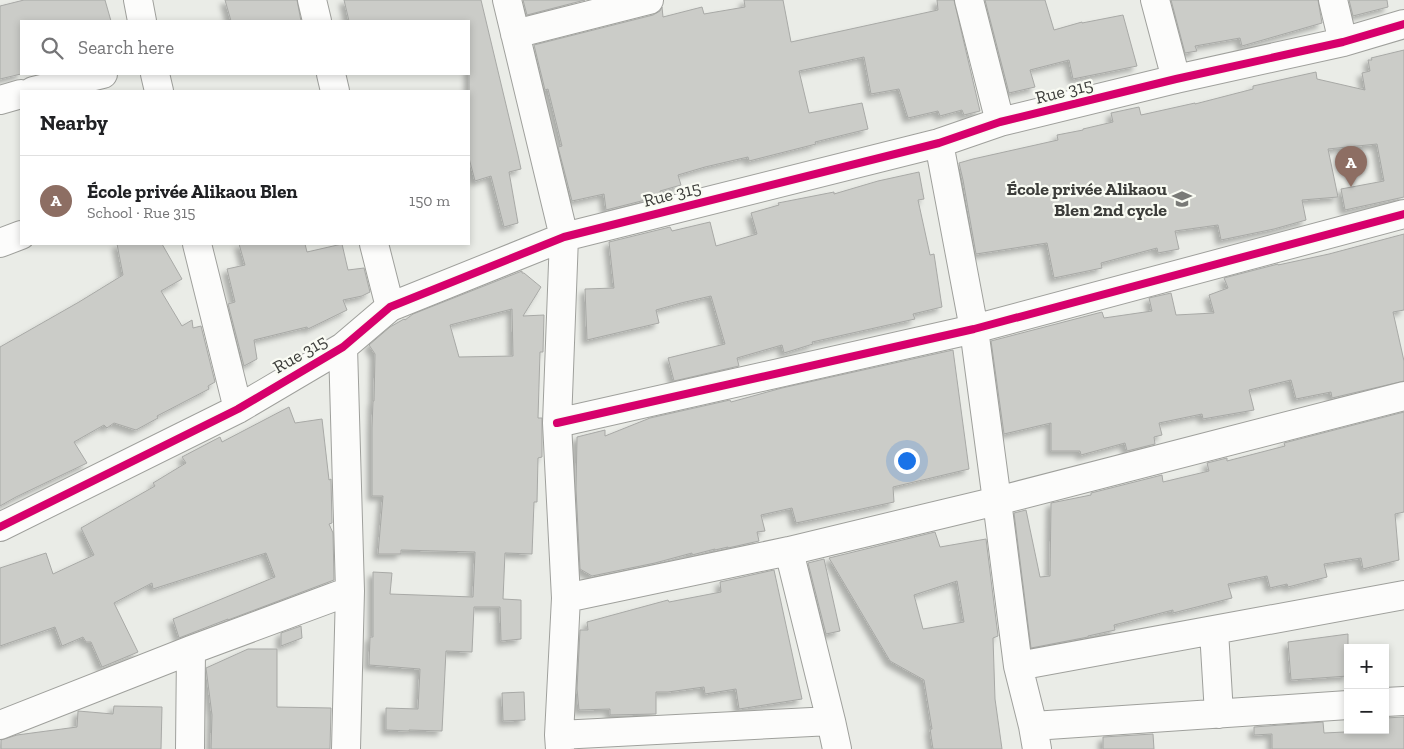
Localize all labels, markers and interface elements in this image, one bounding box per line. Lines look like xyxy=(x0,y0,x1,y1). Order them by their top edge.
search box xyxy=(20,20,470,75)
icon: search xyxy=(38,34,66,62)
text: Search here xyxy=(78,36,174,59)
street label: Rue 315 xyxy=(1033,73,1095,109)
text: Nearby xyxy=(40,110,108,135)
pin: A xyxy=(1335,146,1367,187)
street label: Rue 315 xyxy=(641,176,703,212)
place label: École privée Alikaou Blen 2nd cycle xyxy=(1007,178,1167,221)
text: École privée Alikaou Blen xyxy=(87,180,298,203)
school or university icon: École privée Alikaou Blen 2nd cycle xyxy=(1171,188,1193,210)
text: A xyxy=(51,191,62,210)
text: 150 m xyxy=(409,191,450,210)
text: School · Rue 315 xyxy=(87,203,196,222)
street label: Rue 315 xyxy=(269,330,331,378)
your location xyxy=(894,448,920,474)
map controls xyxy=(1344,644,1389,734)
button: + xyxy=(1344,644,1389,689)
button: − xyxy=(1344,689,1389,734)

